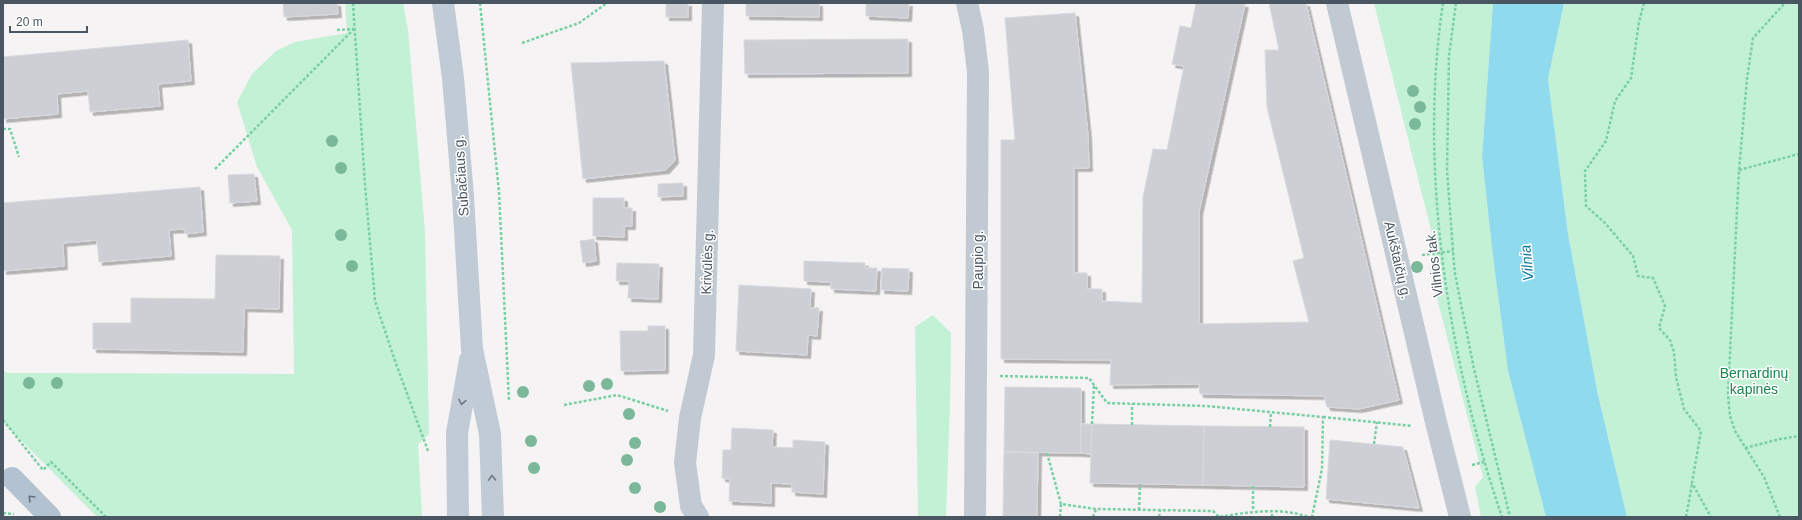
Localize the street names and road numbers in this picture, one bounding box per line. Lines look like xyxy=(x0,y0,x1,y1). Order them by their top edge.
street label: Subačiaus g. xyxy=(450,135,472,217)
street label: Aukštaičių g. xyxy=(1381,220,1415,300)
street label: Krivūlės g. xyxy=(698,229,716,295)
street label: Paupio g. xyxy=(970,230,986,290)
street label: Vilnios tak. xyxy=(1422,230,1446,298)

